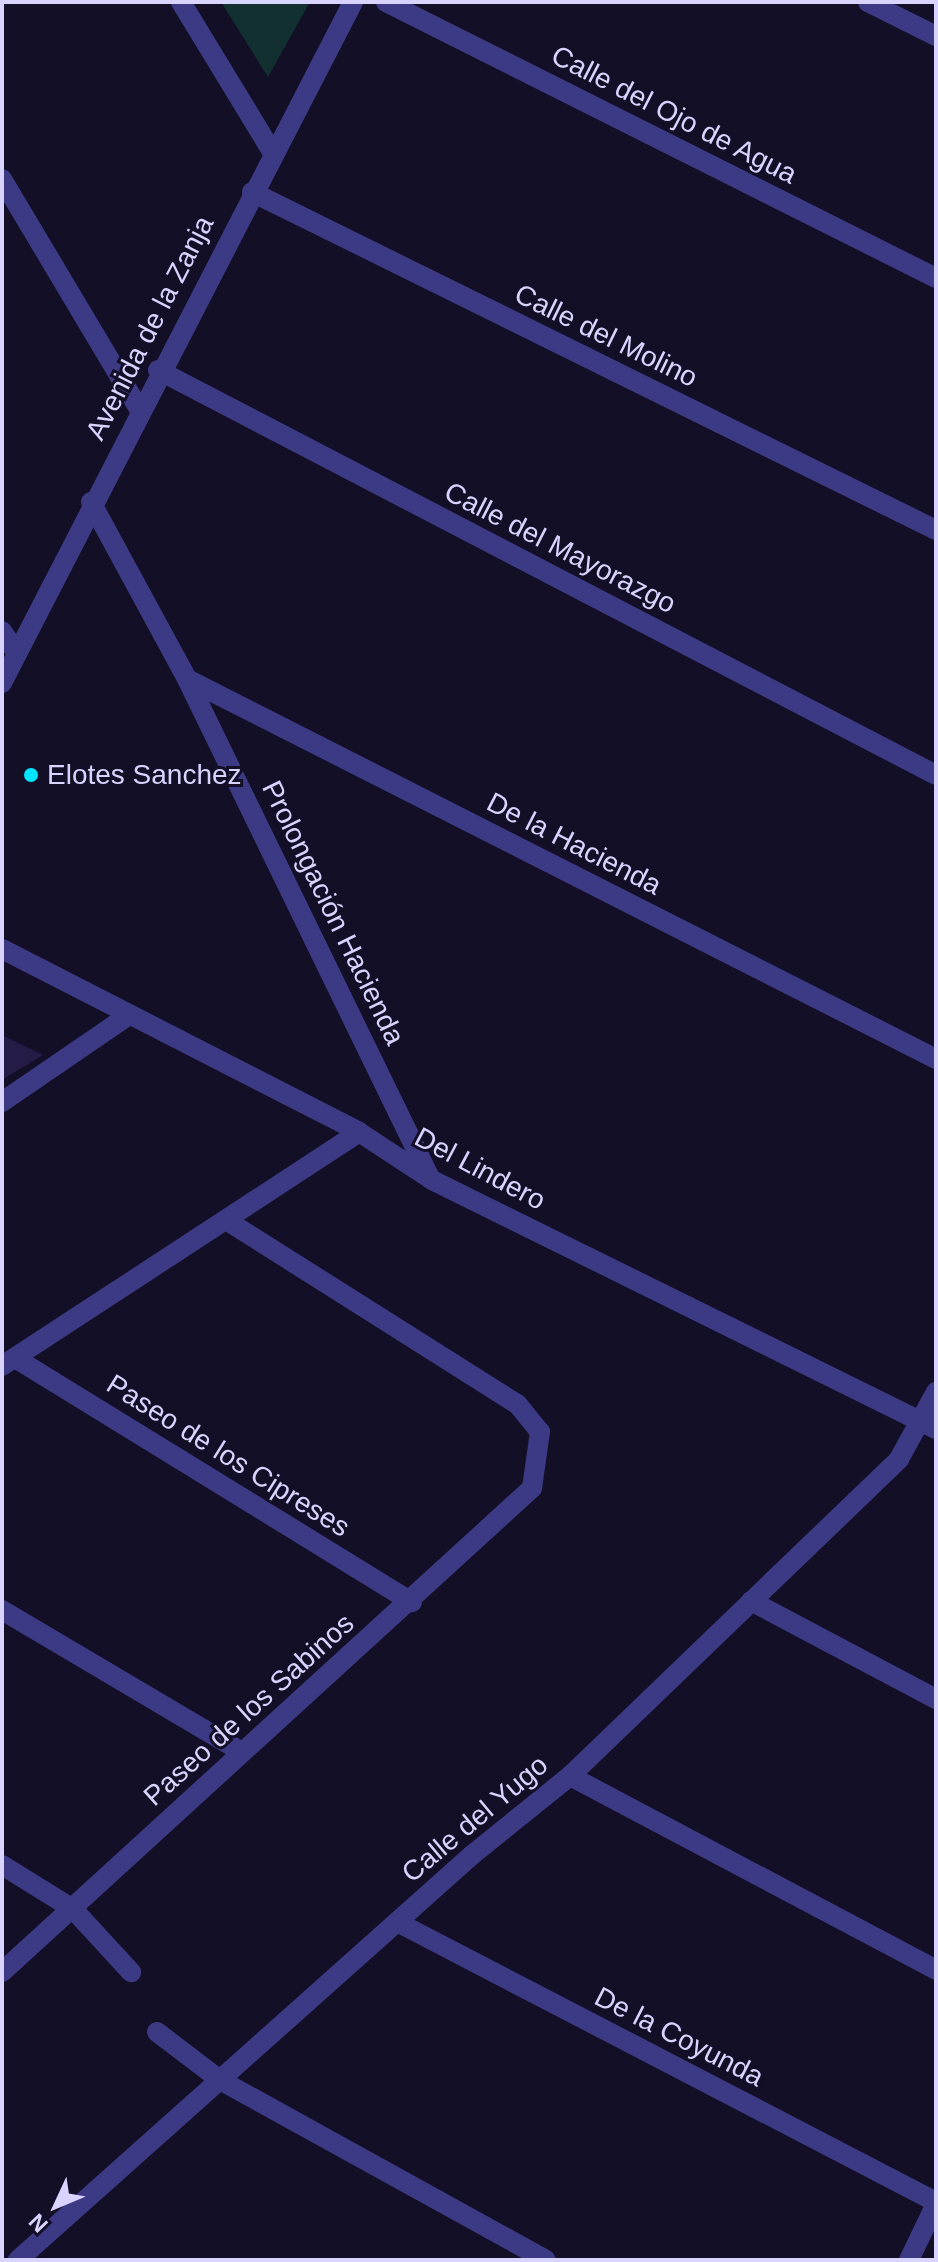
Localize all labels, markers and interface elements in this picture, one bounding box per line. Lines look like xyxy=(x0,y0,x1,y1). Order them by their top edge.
street label: Calle del Ojo de Agua xyxy=(545,38,803,192)
street label: Avenida de la Zanja xyxy=(79,210,221,446)
street label: Calle del Molino xyxy=(509,277,703,395)
street label: Calle del Mayorazgo xyxy=(439,475,681,621)
place label: Elotes Sanchez xyxy=(47,758,242,792)
marker: Elotes Sanchez xyxy=(22,766,40,784)
street label: Prolongación Hacienda xyxy=(254,776,412,1050)
street label: De la Hacienda xyxy=(481,786,667,902)
street label: Del Lindero xyxy=(409,1121,551,1217)
street label: Paseo de los Cipreses xyxy=(100,1368,356,1544)
street label: Paseo de los Sabinos xyxy=(137,1607,361,1813)
street label: Calle del Yugo xyxy=(395,1748,555,1890)
street label: De la Coyunda xyxy=(589,1980,769,2094)
north arrow xyxy=(16,2166,96,2246)
text: N xyxy=(24,2209,53,2237)

